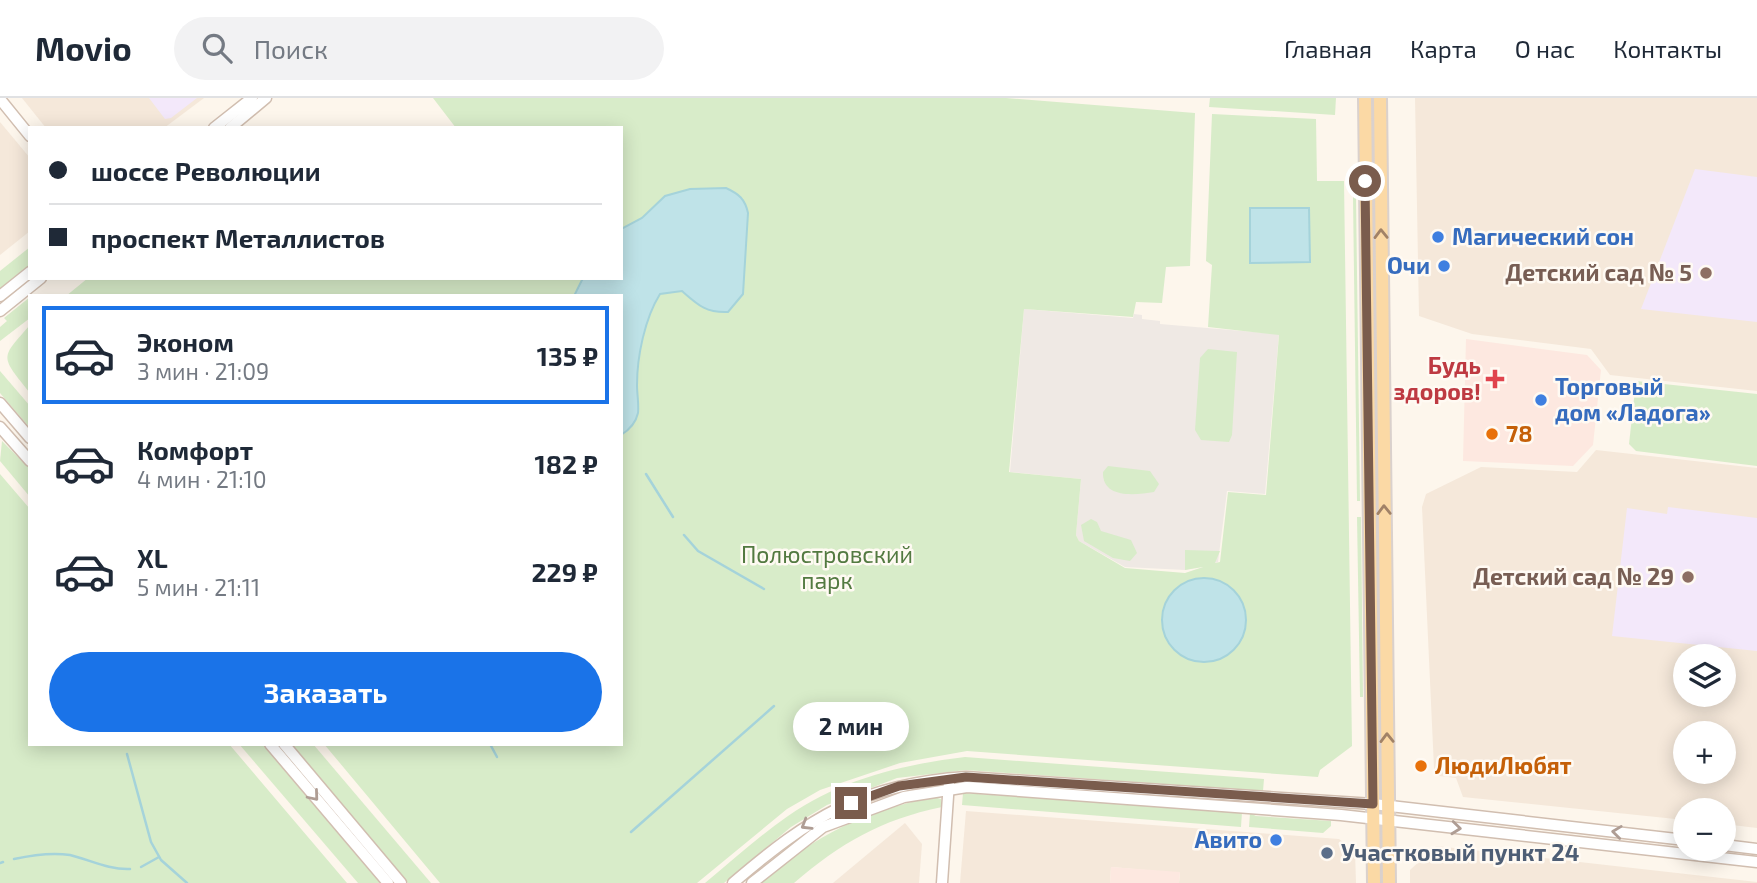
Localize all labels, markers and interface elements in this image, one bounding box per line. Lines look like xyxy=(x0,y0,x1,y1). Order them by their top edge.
search box xyxy=(174,17,664,80)
text: Movio xyxy=(35,28,132,68)
icon: search xyxy=(198,29,236,67)
text: Поиск xyxy=(254,33,328,64)
text: Главная xyxy=(1284,34,1372,63)
text: Карта xyxy=(1410,34,1477,63)
text: О нас xyxy=(1515,34,1575,63)
text: Контакты xyxy=(1613,34,1722,63)
text: шоссе Революции xyxy=(91,155,321,186)
route start xyxy=(1349,165,1381,197)
text: проспект Металлистов xyxy=(91,222,385,253)
place label: Магический сон xyxy=(1452,222,1634,250)
one-way arrow xyxy=(1373,228,1389,239)
marker: Магический сон xyxy=(1430,229,1446,245)
place label: Очи xyxy=(1387,251,1430,279)
marker: Очи xyxy=(1436,258,1452,274)
place label: Детский сад № 5 xyxy=(1505,258,1692,286)
marker: Детский сад № 5 xyxy=(1698,265,1714,281)
icon: car xyxy=(53,324,116,387)
text: Эконом xyxy=(137,326,234,357)
text: 135 ₽ xyxy=(537,340,598,371)
place label: Будь здоров! xyxy=(1394,351,1481,405)
text: 3 мин · 21:09 xyxy=(137,357,269,385)
marker: Будь здоров! xyxy=(1487,371,1503,387)
place label: Торговый дом «Ладога» xyxy=(1555,372,1711,426)
marker: Торговый дом «Ладога» xyxy=(1533,392,1549,408)
place label: 78 xyxy=(1506,419,1532,447)
marker: 78 xyxy=(1484,426,1500,442)
icon: car xyxy=(53,432,116,495)
text: Комфорт xyxy=(137,434,253,465)
text: 182 ₽ xyxy=(534,448,598,479)
text: 4 мин · 21:10 xyxy=(137,465,267,493)
one-way arrow xyxy=(1377,505,1392,516)
icon: car xyxy=(53,540,116,603)
park label: Полюстровский парк xyxy=(741,540,913,594)
text: XL xyxy=(137,542,168,573)
text: 229 ₽ xyxy=(531,556,598,587)
place label: Детский сад № 29 xyxy=(1473,562,1674,590)
marker: Детский сад № 29 xyxy=(1680,569,1696,585)
text: 5 мин · 21:11 xyxy=(137,573,260,601)
map controls xyxy=(1673,644,1736,861)
button: layers xyxy=(1673,644,1736,707)
button: Заказать xyxy=(49,652,602,732)
callout: 2 мин xyxy=(793,702,909,750)
text: 2 мин xyxy=(819,712,883,740)
button: + xyxy=(1673,721,1736,784)
one-way arrow xyxy=(1379,732,1395,743)
place label: ЛюдиЛюбят xyxy=(1435,751,1572,779)
marker: ЛюдиЛюбят xyxy=(1413,758,1429,774)
route end xyxy=(835,787,867,819)
one-way arrow xyxy=(306,788,318,801)
button: − xyxy=(1673,798,1736,861)
one-way arrow xyxy=(801,817,814,830)
one-way arrow xyxy=(1450,821,1462,836)
place label: Авито xyxy=(1194,825,1262,853)
one-way arrow xyxy=(1612,825,1623,840)
marker: Авито xyxy=(1268,832,1284,848)
place label: Участковый пункт 24 xyxy=(1341,838,1579,866)
marker: Участковый пункт 24 xyxy=(1319,845,1335,861)

